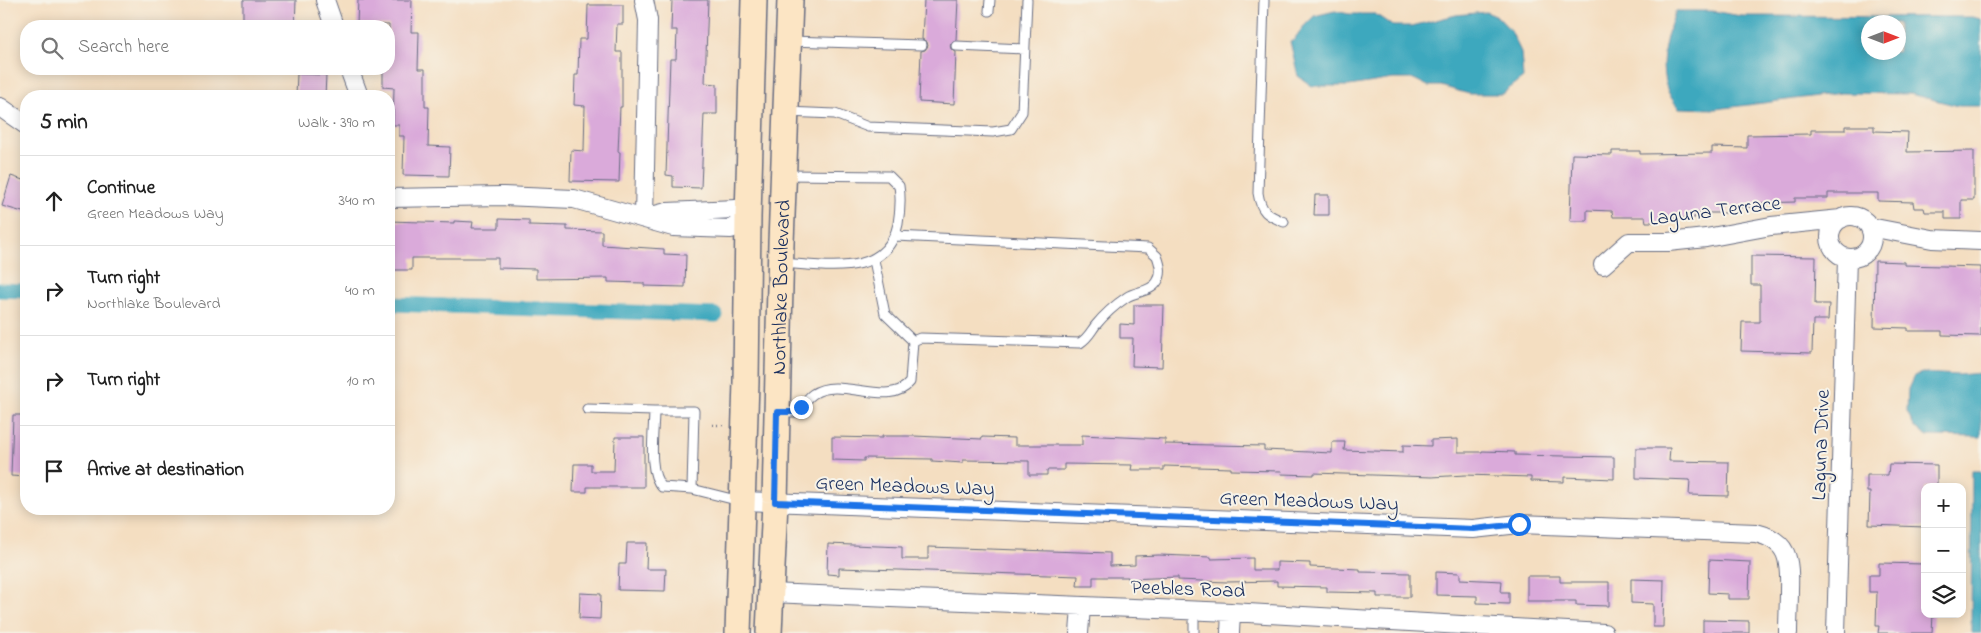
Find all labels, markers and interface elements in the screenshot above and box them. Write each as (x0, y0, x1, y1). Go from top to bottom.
north arrow (1861, 15, 1906, 60)
search box (20, 20, 395, 75)
icon: search (38, 34, 66, 62)
text: Search here (78, 34, 169, 61)
text: 5 min (40, 108, 88, 138)
text: Walk · 390 m (298, 111, 375, 135)
text: Continue (87, 175, 155, 202)
icon: ahead (40, 187, 68, 215)
text: 340 m (338, 189, 375, 213)
street label: Laguna Terrace (1648, 189, 1783, 237)
street label: Northlake Boulevard (765, 199, 800, 375)
text: Green Meadows Way (87, 202, 224, 226)
text: Turn right (87, 265, 160, 292)
icon: right (40, 277, 68, 305)
text: 40 m (345, 279, 375, 303)
text: Northlake Boulevard (87, 292, 220, 316)
icon: right (40, 367, 68, 395)
text: Turn right (87, 367, 160, 394)
text: 10 m (347, 369, 375, 393)
street label: Laguna Drive (1805, 388, 1841, 501)
route end (790, 396, 813, 419)
icon: arrive (40, 457, 68, 485)
text: Arrive at destination (87, 457, 244, 484)
street label: Green Meadows Way (815, 469, 995, 507)
map controls (1921, 483, 1966, 618)
button: + (1921, 483, 1966, 528)
street label: Green Meadows Way (1219, 484, 1399, 522)
route start (1508, 513, 1531, 536)
button: − (1921, 528, 1966, 573)
street label: Peebles Road (1130, 573, 1246, 607)
button: layers (1921, 573, 1966, 618)

